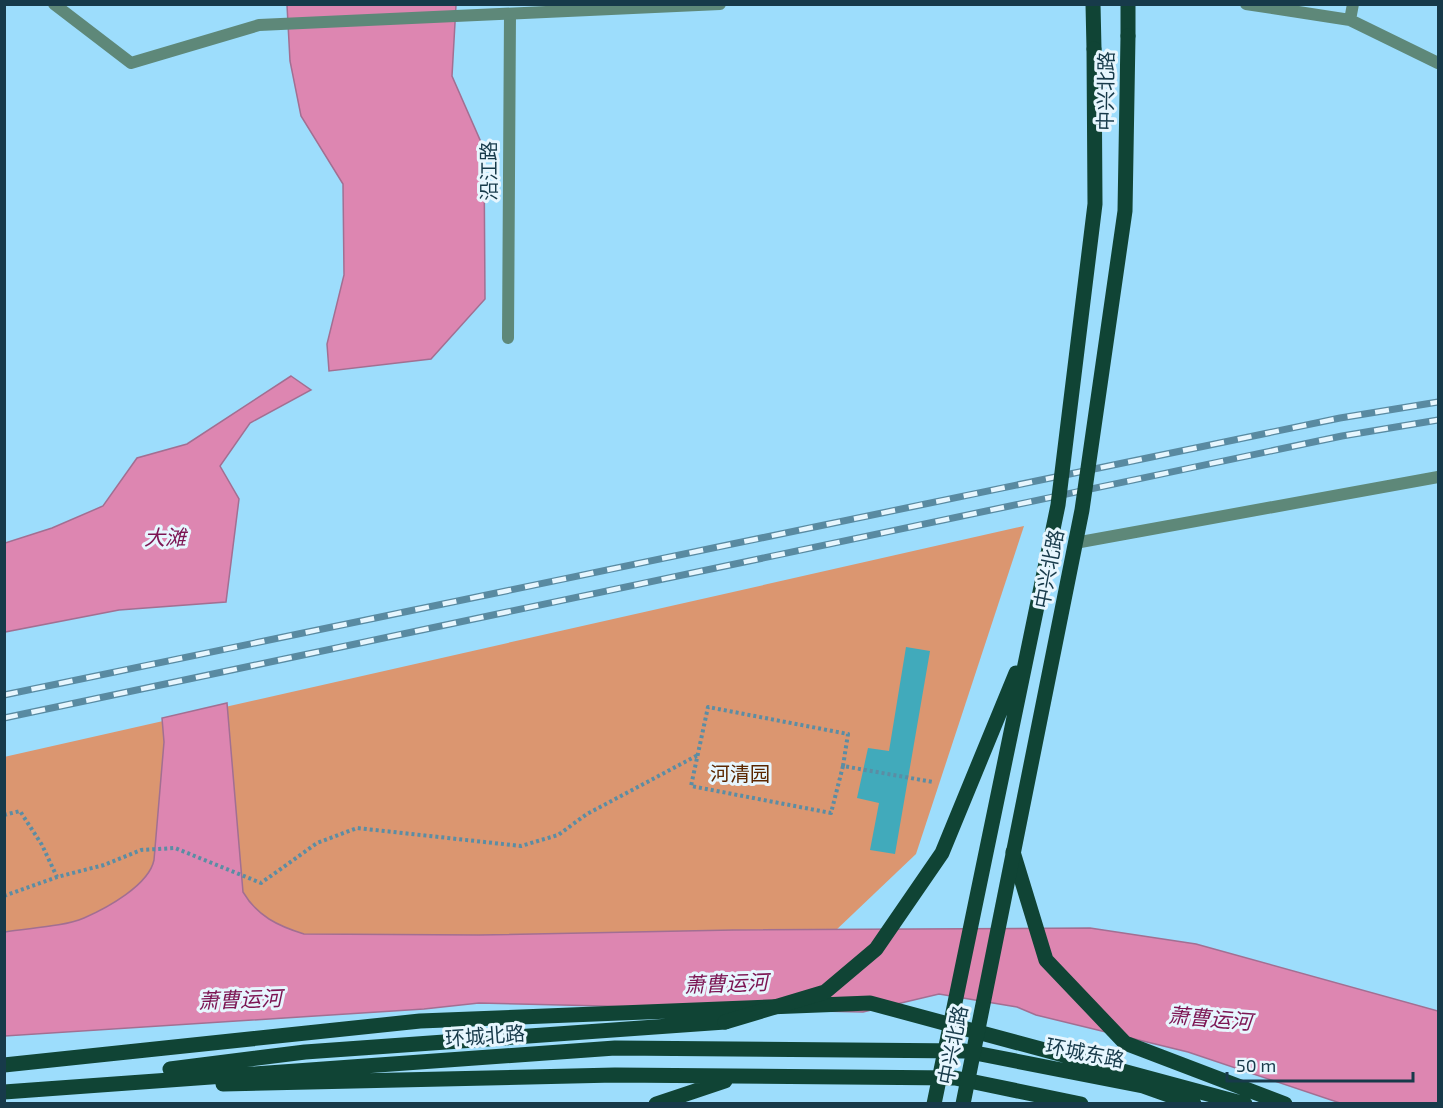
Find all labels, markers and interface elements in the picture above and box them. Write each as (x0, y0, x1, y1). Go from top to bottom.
street label: 中兴北路 (1092, 51, 1118, 131)
street label: 沿江路 (476, 141, 500, 201)
water label: 大滩 (144, 524, 189, 549)
street label: 中兴北路 (1029, 527, 1067, 610)
park label: 河清园 (710, 761, 770, 785)
water label: 萧曹运河 (684, 968, 772, 996)
water label: 萧曹运河 (198, 984, 286, 1012)
water label: 萧曹运河 (1167, 1001, 1257, 1034)
street label: 中兴北路 (933, 1003, 971, 1086)
street label: 环城北路 (444, 1020, 526, 1050)
street label: 环城东路 (1044, 1033, 1127, 1071)
scale bar (1227, 1045, 1413, 1083)
text: 50 m (1236, 1054, 1276, 1076)

